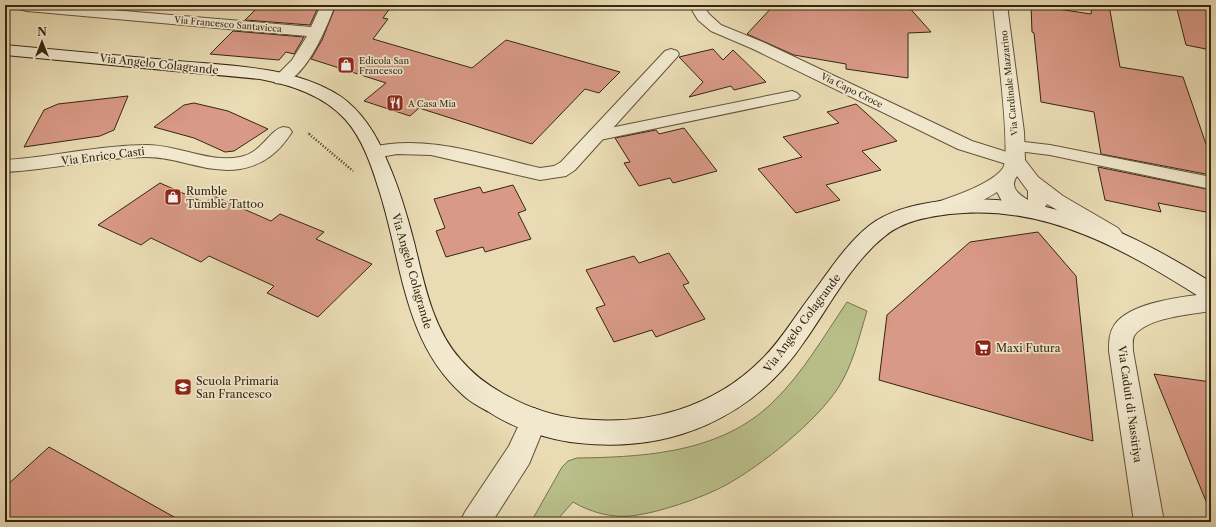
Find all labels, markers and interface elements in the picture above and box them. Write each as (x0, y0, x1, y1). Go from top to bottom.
street label: Via Francesco Santavicca (173, 14, 282, 34)
north arrow (22, 22, 62, 62)
text: N (37, 25, 47, 39)
street label: Via Cardinale Mazzarino (998, 29, 1020, 137)
street label: Via Angelo Colagrande (98, 51, 219, 77)
shop icon: Edicola San Francesco (336, 55, 356, 75)
place label: Edicola San Francesco (359, 55, 409, 76)
street label: Via Capo Croce (818, 70, 885, 110)
restaurant icon: A Casa Mia (385, 93, 405, 113)
place label: A Casa Mia (407, 98, 456, 109)
street label: Via Enrico Casti (59, 144, 146, 168)
place label: Rumble Tumble Tattoo (186, 184, 264, 211)
shop icon: Rumble Tumble Tattoo (163, 187, 183, 207)
street label: Via Angelo Colagrande (389, 211, 435, 330)
street label: Via Angelo Colagrande (760, 271, 844, 376)
supermarket icon: Maxi Futura (973, 338, 993, 358)
place label: Maxi Futura (996, 341, 1061, 355)
street label: Via Caduti di Nassiriya (1115, 344, 1145, 464)
place label: Scuola Primaria San Francesco (196, 374, 279, 401)
school or university icon: Scuola Primaria San Francesco (173, 377, 193, 397)

